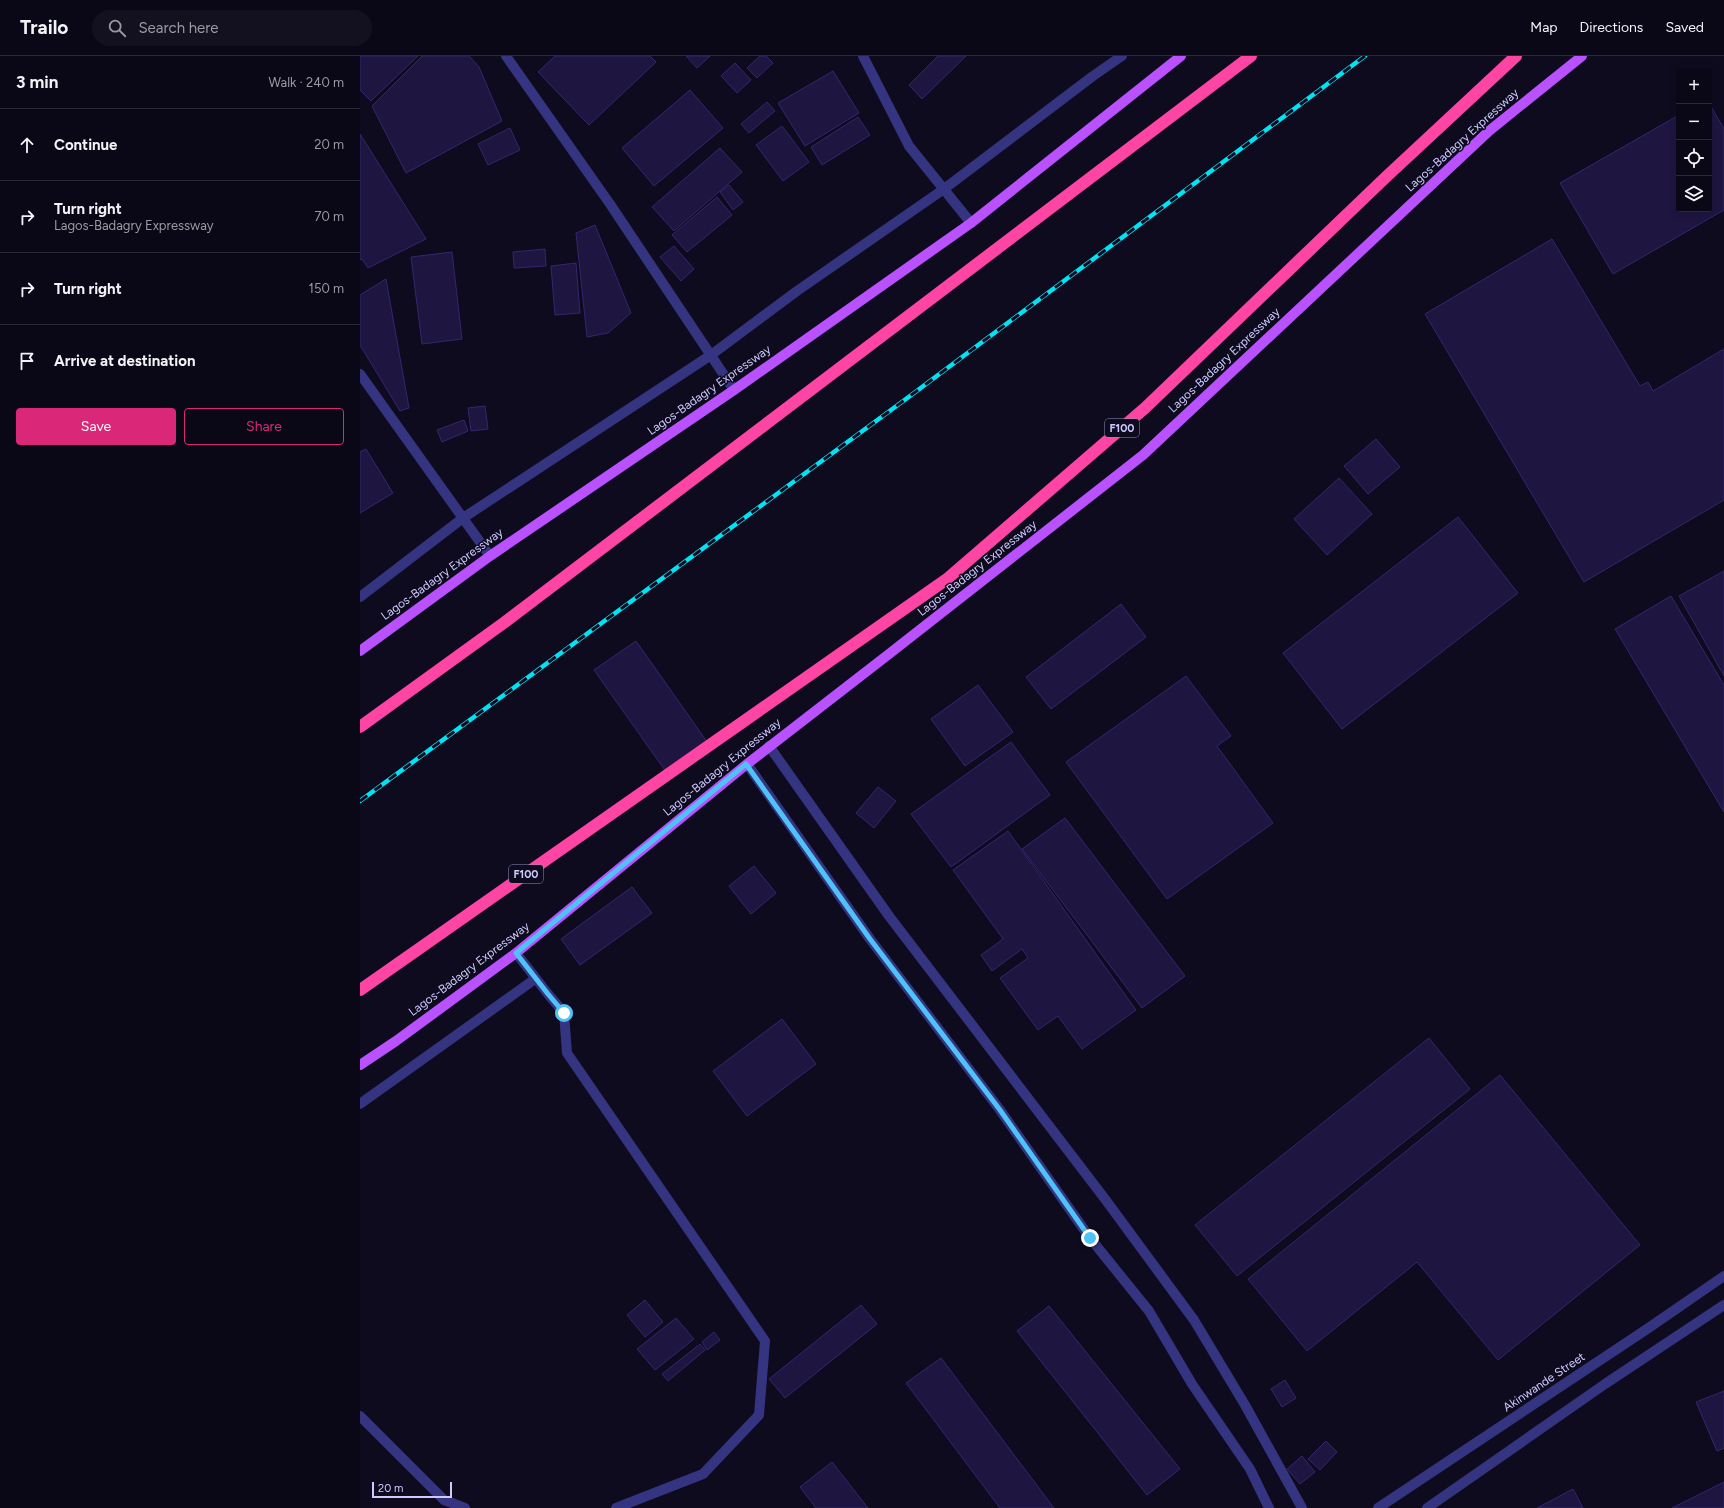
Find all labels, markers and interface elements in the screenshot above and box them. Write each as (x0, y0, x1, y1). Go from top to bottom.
search box (92, 10, 372, 46)
text: Trailo (20, 16, 68, 39)
icon: search (106, 17, 128, 39)
text: Search here (138, 19, 219, 37)
text: Map (1530, 19, 1558, 36)
text: Directions (1580, 19, 1643, 36)
text: Saved (1665, 19, 1704, 36)
map controls (1676, 68, 1712, 212)
button: + (1676, 68, 1712, 104)
text: 3 min (16, 72, 58, 92)
text: Walk · 240 m (269, 75, 344, 90)
street label: Lagos-Badagry Expressway (1403, 85, 1522, 194)
button: − (1676, 104, 1712, 140)
icon: ahead (16, 134, 38, 156)
text: Continue (54, 136, 117, 154)
text: 20 m (314, 137, 344, 152)
button: locate (1676, 140, 1712, 176)
button: layers (1676, 176, 1712, 212)
text: Turn right (54, 200, 122, 218)
icon: right (16, 206, 38, 228)
text: 70 m (314, 209, 344, 224)
text: Lagos-Badagry Expressway (54, 218, 214, 233)
icon: right (16, 278, 38, 300)
text: Turn right (54, 280, 122, 298)
text: 150 m (309, 281, 344, 296)
street label: Lagos-Badagry Expressway (1165, 304, 1283, 415)
street label: Lagos-Badagry Expressway (645, 342, 774, 438)
icon: arrive (16, 350, 38, 372)
text: Arrive at destination (54, 352, 195, 370)
button: Save (16, 408, 176, 445)
button: Share (184, 408, 344, 445)
road number: F100 (1105, 419, 1139, 437)
street label: Lagos-Badagry Expressway (915, 517, 1040, 619)
street label: Lagos-Badagry Expressway (378, 525, 506, 623)
street label: Lagos-Badagry Expressway (660, 715, 784, 819)
road number: F100 (509, 865, 543, 883)
street label: Lagos-Badagry Expressway (406, 919, 533, 1019)
route start (555, 1004, 573, 1022)
route end (1081, 1229, 1099, 1247)
street label: Akinwande Street (1500, 1349, 1588, 1415)
scale bar (372, 1480, 452, 1499)
text: 20 m (378, 1482, 403, 1495)

